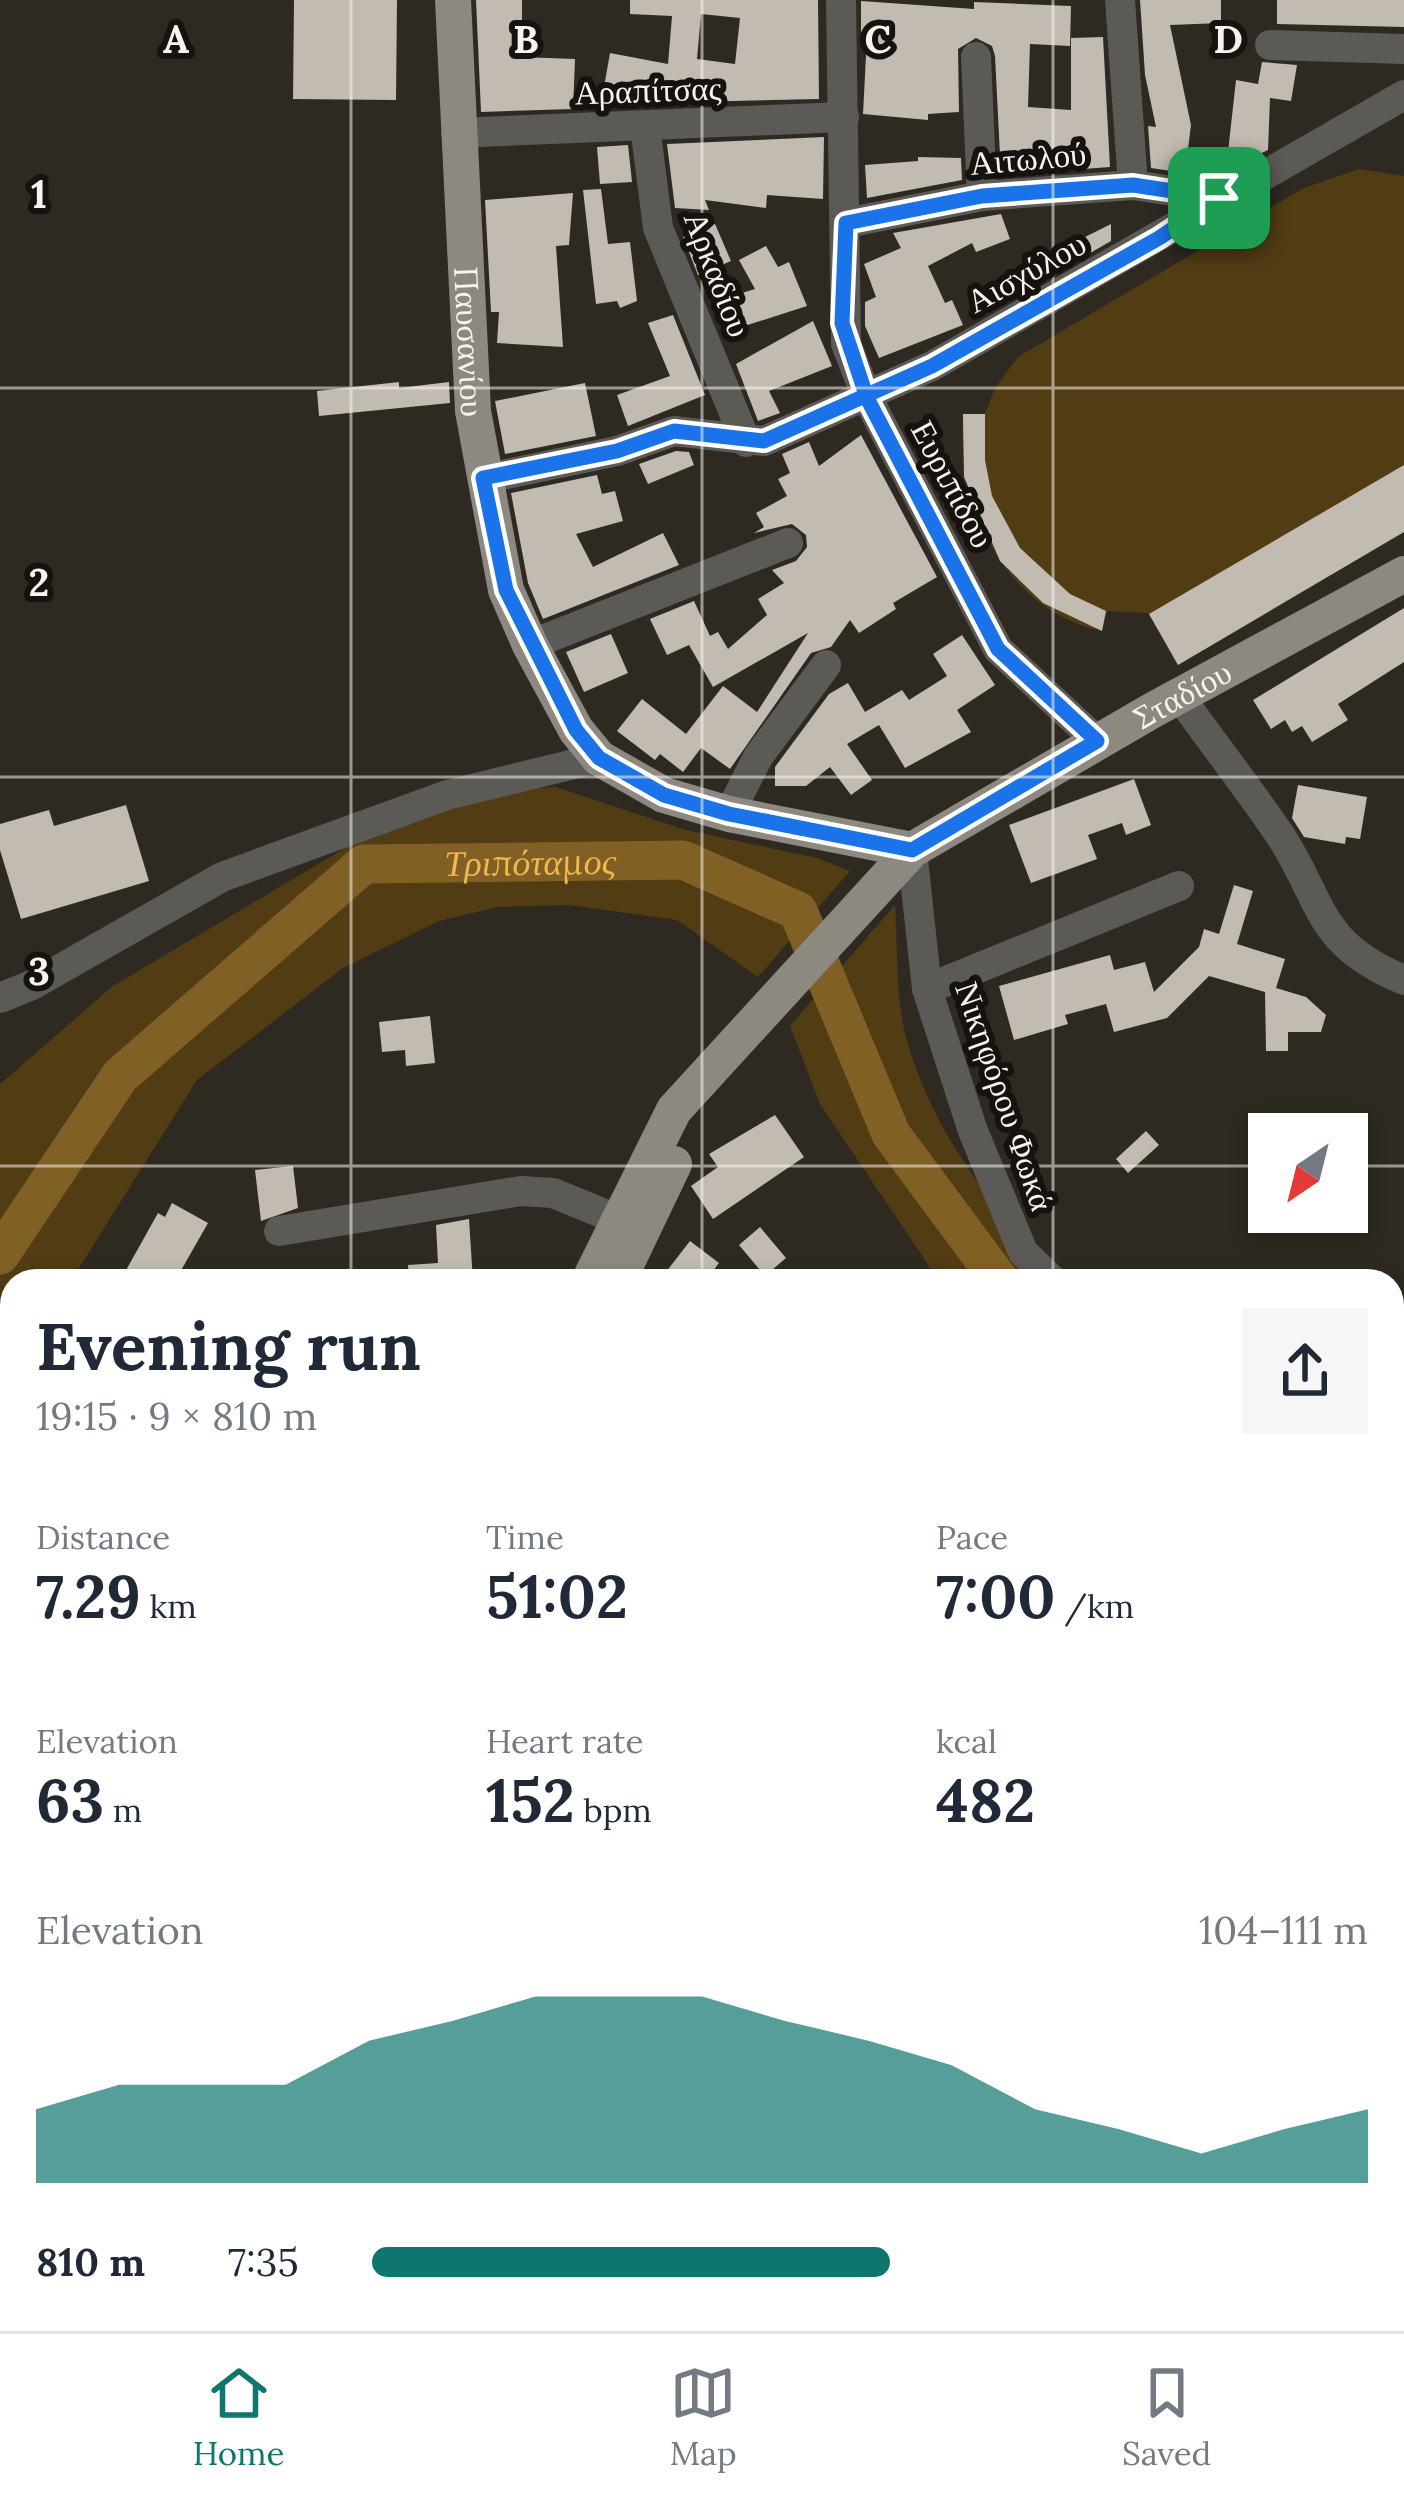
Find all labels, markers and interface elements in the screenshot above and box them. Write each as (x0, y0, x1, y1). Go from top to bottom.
text: A (163, 14, 189, 64)
text: B (513, 14, 539, 64)
text: C (865, 14, 892, 64)
text: D (1213, 14, 1243, 64)
street label: Αραπίτσας (574, 66, 722, 114)
street label: Αιτωλού (968, 132, 1088, 184)
pin (1168, 147, 1270, 249)
icon: arrive (1186, 165, 1252, 231)
text: 1 (31, 169, 47, 219)
street label: Αρκαδίου (675, 205, 761, 343)
street label: Αισχύλου (959, 222, 1093, 322)
street label: Παυσανίου (445, 265, 494, 418)
street label: Ευριπίδου (902, 413, 1004, 555)
text: 2 (29, 557, 49, 607)
street label: Σταδίου (1125, 651, 1239, 738)
water label: Τριπόταμος (444, 838, 617, 886)
text: 3 (28, 946, 50, 996)
street label: Νικηφόρου Φωκά (946, 976, 1064, 1216)
north arrow (1248, 1113, 1368, 1233)
map controls (1248, 1113, 1368, 1233)
text: Evening run (36, 1304, 421, 1388)
button: share (1242, 1308, 1368, 1434)
text: 19:15 · 9 × 810 m (36, 1391, 317, 1441)
text: Distance (36, 1516, 170, 1558)
text: Time (486, 1516, 564, 1558)
text: Pace (936, 1516, 1008, 1558)
text: 7.29 (36, 1558, 141, 1634)
text: 51:02 (486, 1558, 628, 1634)
text: 7:00 (936, 1558, 1055, 1634)
text: km (141, 1585, 197, 1627)
text: /km (1055, 1585, 1134, 1627)
text: Elevation (36, 1720, 178, 1762)
text: Heart rate (486, 1720, 643, 1762)
text: kcal (936, 1720, 997, 1762)
text: 63 (36, 1762, 104, 1838)
text: 152 (486, 1762, 575, 1838)
text: 482 (936, 1762, 1035, 1838)
text: m (104, 1789, 142, 1831)
text: bpm (575, 1789, 652, 1831)
text: Elevation (36, 1905, 204, 1955)
text: 104–111 m (1199, 1905, 1368, 1955)
text: 810 m (36, 2237, 145, 2287)
text: 7:35 (228, 2237, 299, 2287)
tab: Home (193, 2360, 284, 2474)
tab: Map (670, 2360, 737, 2474)
tab: Saved (1122, 2360, 1211, 2474)

